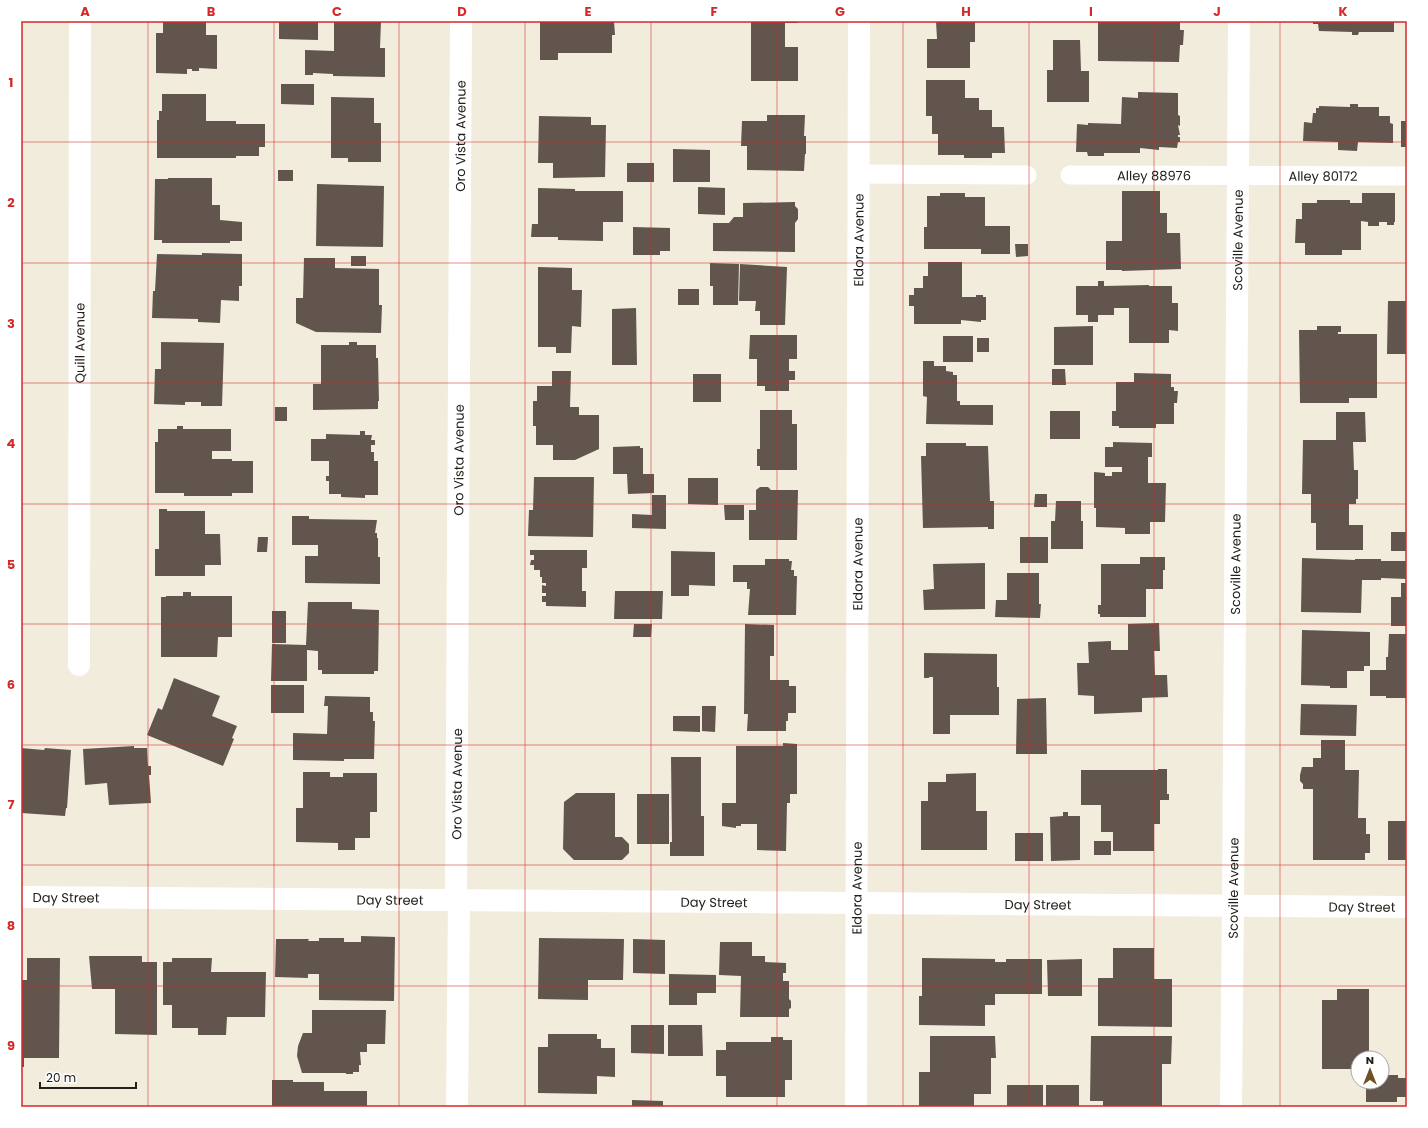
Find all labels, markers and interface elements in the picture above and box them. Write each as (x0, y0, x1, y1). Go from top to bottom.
text: A (80, 2, 90, 21)
text: B (207, 2, 216, 21)
text: C (332, 2, 342, 21)
text: D (457, 2, 467, 21)
text: E (584, 2, 592, 21)
text: F (710, 2, 718, 21)
text: G (835, 2, 845, 21)
text: H (961, 2, 971, 21)
text: I (1089, 2, 1093, 21)
text: J (1213, 2, 1221, 21)
text: K (1338, 2, 1348, 21)
text: 1 (9, 73, 13, 92)
street label: Oro Vista Avenue (451, 80, 471, 192)
street label: Alley 88976 (1117, 166, 1191, 185)
street label: Alley 80172 (1288, 167, 1358, 186)
street label: Scoville Avenue (1228, 189, 1248, 291)
text: 2 (7, 193, 15, 212)
street label: Eldora Avenue (849, 193, 869, 287)
street label: Quill Avenue (70, 303, 90, 383)
text: 3 (7, 314, 15, 333)
street label: Oro Vista Avenue (449, 404, 469, 516)
text: 4 (7, 434, 16, 453)
street label: Scoville Avenue (1226, 513, 1246, 615)
street label: Eldora Avenue (848, 517, 868, 611)
text: 5 (7, 555, 15, 574)
text: 6 (7, 675, 15, 694)
street label: Oro Vista Avenue (447, 728, 467, 840)
text: 7 (8, 795, 15, 814)
street label: Scoville Avenue (1224, 837, 1243, 939)
street label: Eldora Avenue (847, 841, 867, 935)
street label: Day Street (32, 888, 100, 908)
street label: Day Street (356, 890, 424, 910)
street label: Day Street (680, 893, 748, 912)
street label: Day Street (1004, 895, 1072, 915)
street label: Day Street (1328, 897, 1396, 917)
text: 8 (7, 916, 15, 935)
text: 9 (7, 1036, 15, 1055)
north arrow (1350, 1050, 1390, 1090)
text: N (1366, 1052, 1374, 1068)
scale bar (40, 1064, 136, 1090)
text: 20 m (46, 1069, 76, 1086)

